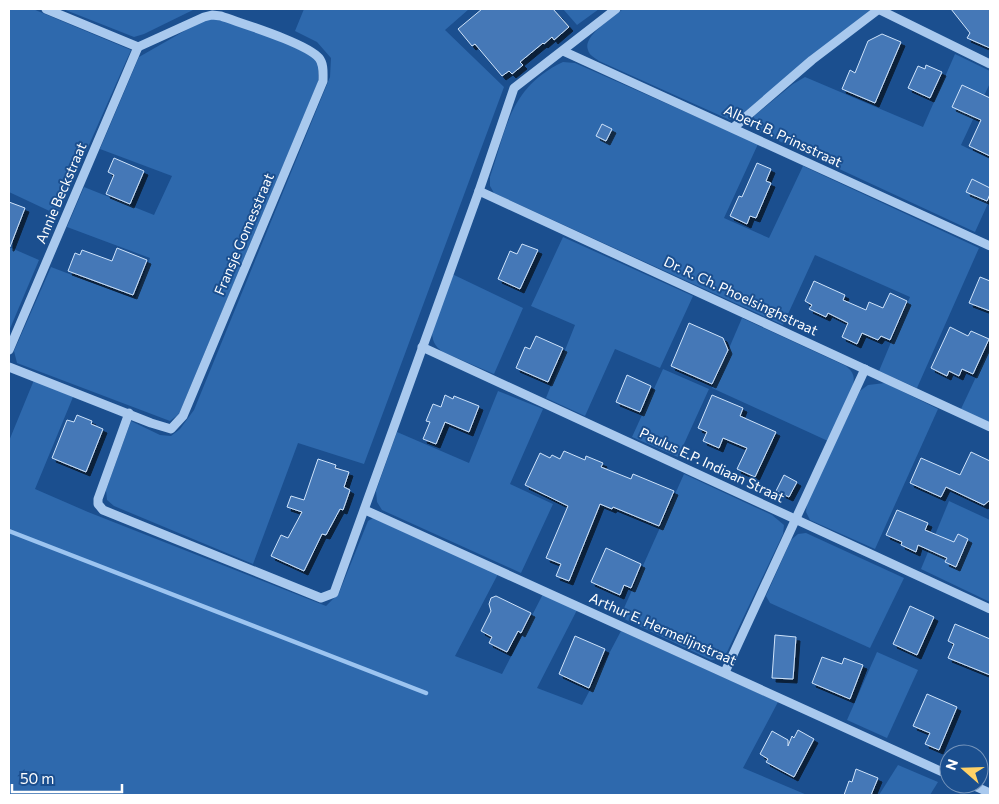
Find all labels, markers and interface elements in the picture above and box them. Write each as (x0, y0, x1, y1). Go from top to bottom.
street label: Albert B. Prinsstraat (722, 101, 845, 170)
street label: Annie Beckstraat (32, 139, 90, 246)
street label: Fransje Gomesstraat (210, 170, 277, 297)
street label: Dr. R. Ch. Phoelsinghstraat (662, 252, 821, 339)
street label: Paulus E.P. Indiaan Straat (637, 423, 788, 506)
street label: Arthur E. Hermelijnstraat (587, 588, 740, 669)
north arrow (939, 744, 989, 794)
text: N (942, 757, 961, 772)
scale bar (12, 762, 122, 794)
text: 50 m (20, 769, 54, 787)

